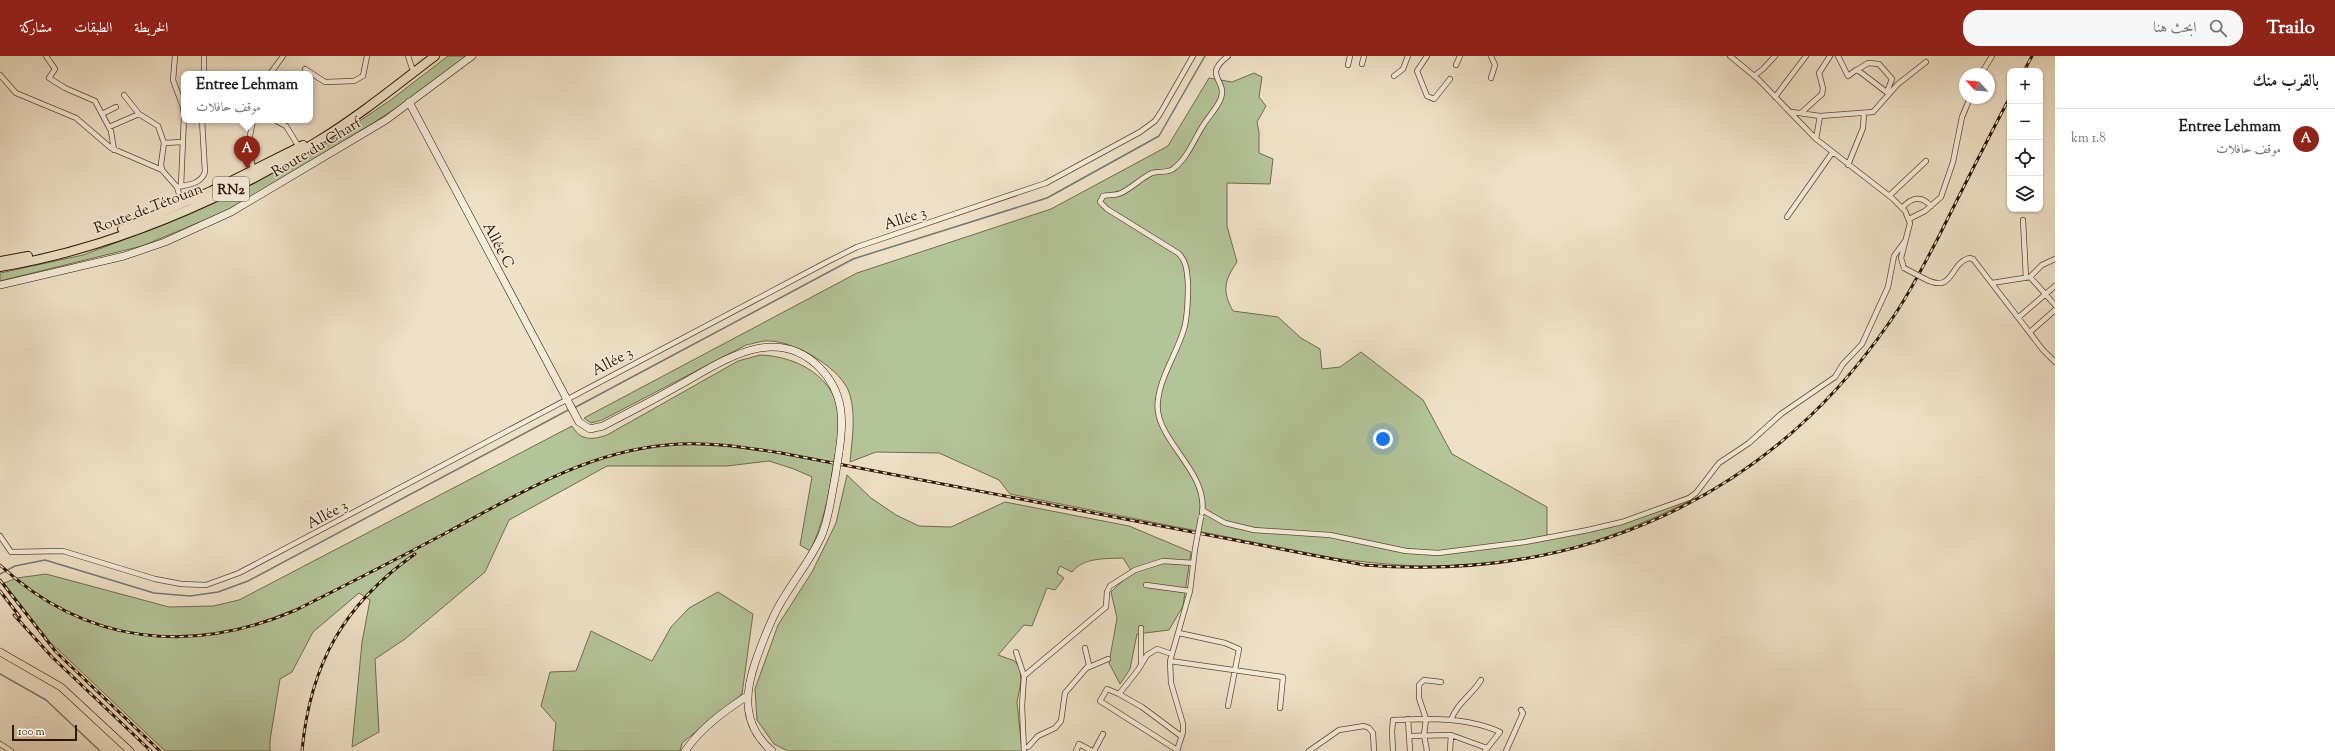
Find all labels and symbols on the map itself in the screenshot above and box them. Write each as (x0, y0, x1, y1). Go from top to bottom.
north arrow (1959, 68, 1995, 104)
street label: Route du Charf (268, 113, 366, 183)
pin: A (234, 136, 260, 169)
road number: RN2 (213, 177, 249, 201)
street label: Route de Tétouan (91, 179, 206, 240)
street label: Allée 3 (881, 203, 929, 236)
street label: Allée C (477, 219, 519, 273)
street label: Allée 3 (589, 343, 637, 382)
your location (1373, 429, 1393, 449)
street label: Allée 3 (304, 496, 352, 535)
scale bar (12, 723, 77, 742)

